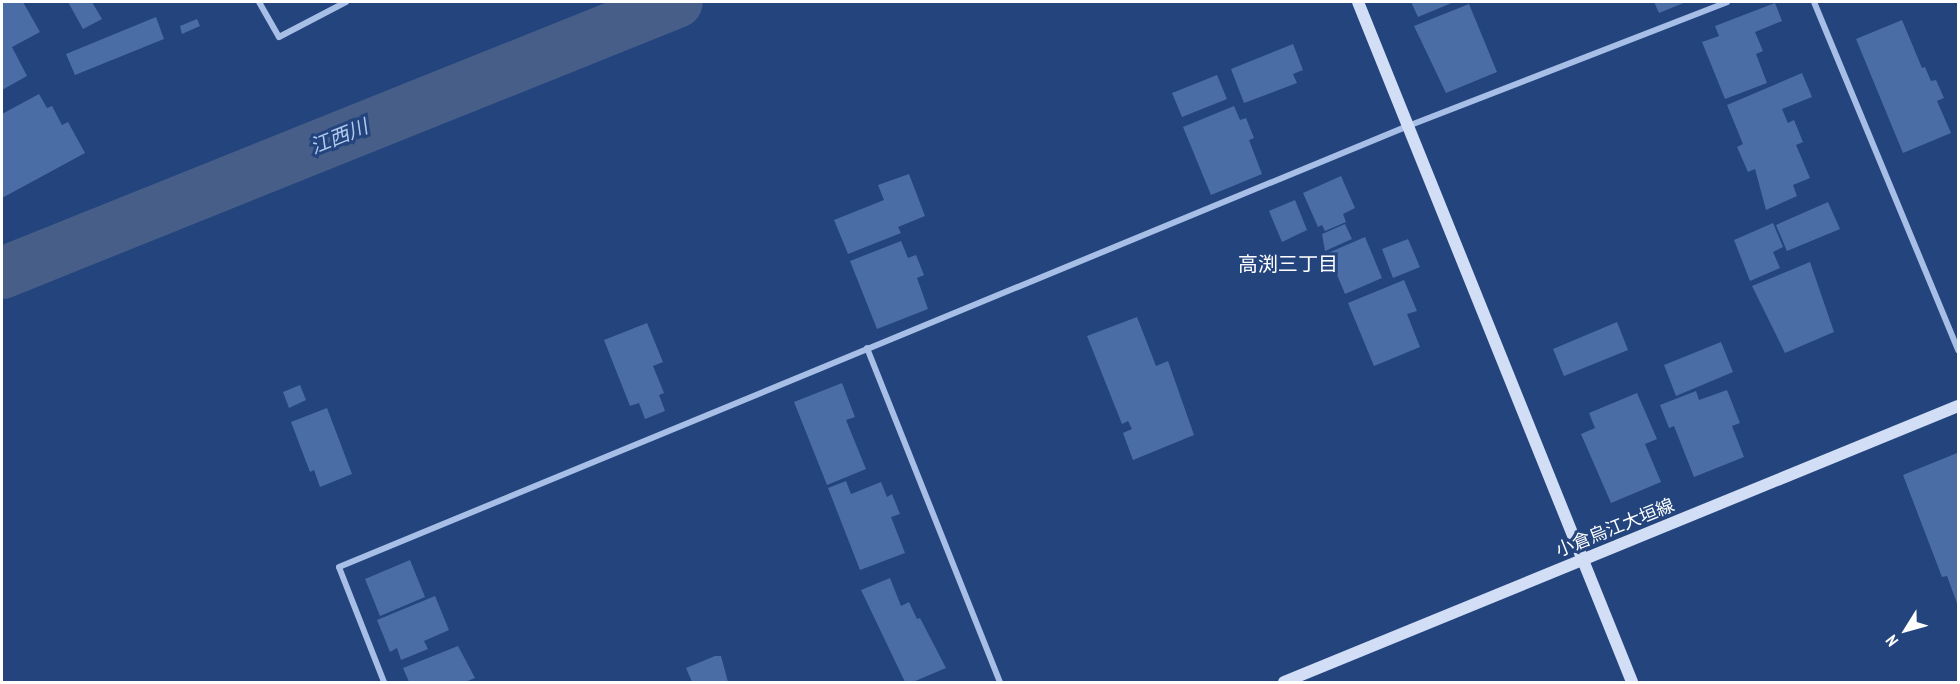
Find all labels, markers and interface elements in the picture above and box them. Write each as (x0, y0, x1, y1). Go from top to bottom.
water label: 江西川 (307, 115, 371, 159)
district label: 高渕三丁目 (1238, 252, 1338, 276)
street label: 小倉烏江大垣線 (1553, 494, 1677, 562)
north arrow (1876, 600, 1936, 660)
text: N (1881, 631, 1902, 650)

